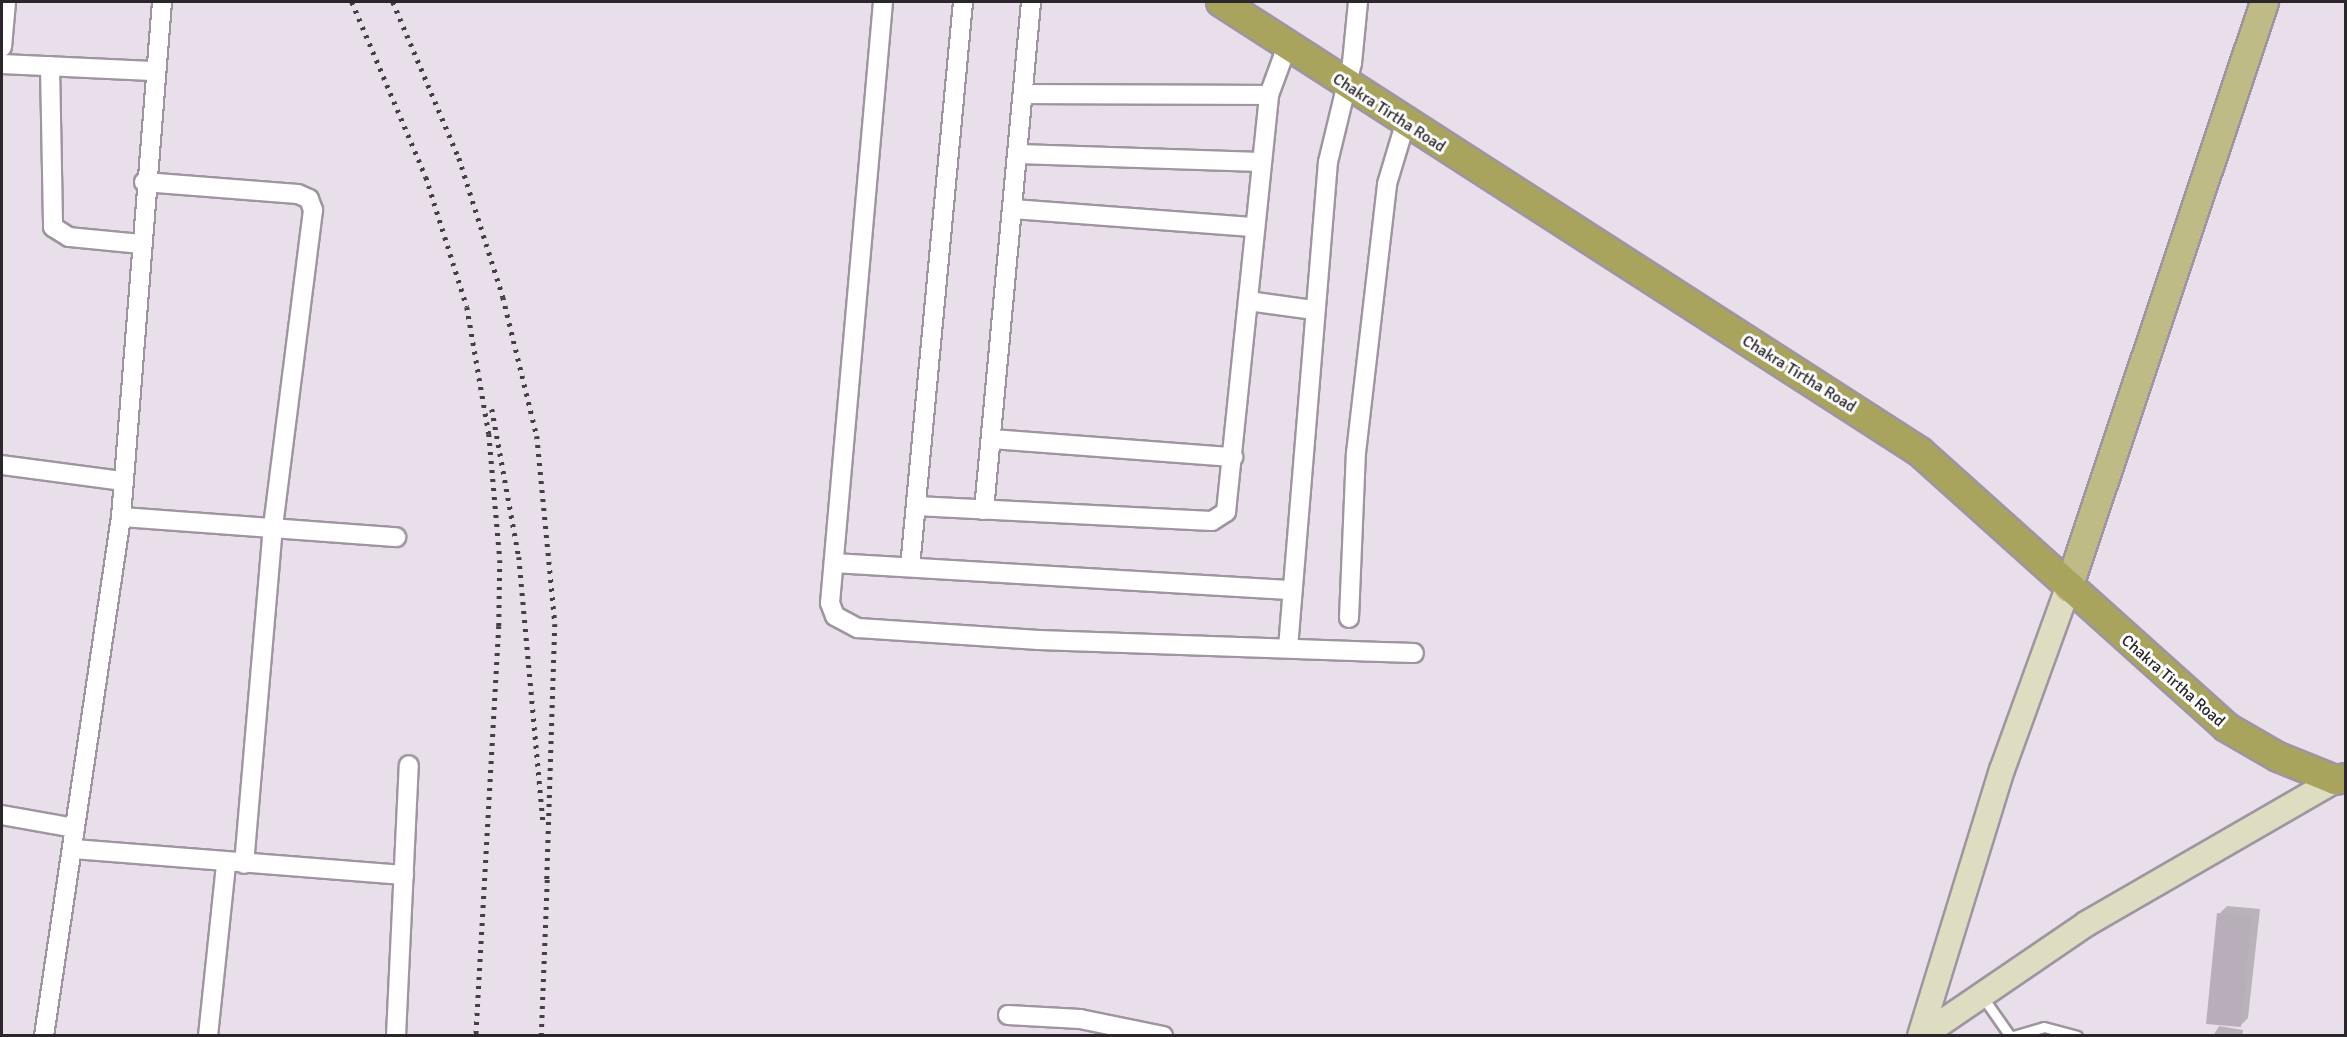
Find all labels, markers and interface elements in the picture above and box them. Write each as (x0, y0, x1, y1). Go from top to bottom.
street label: Chakra Tirtha Road (1329, 69, 1449, 157)
street label: Chakra Tirtha Road (1739, 331, 1859, 417)
street label: Chakra Tirtha Road (2117, 631, 2229, 731)

